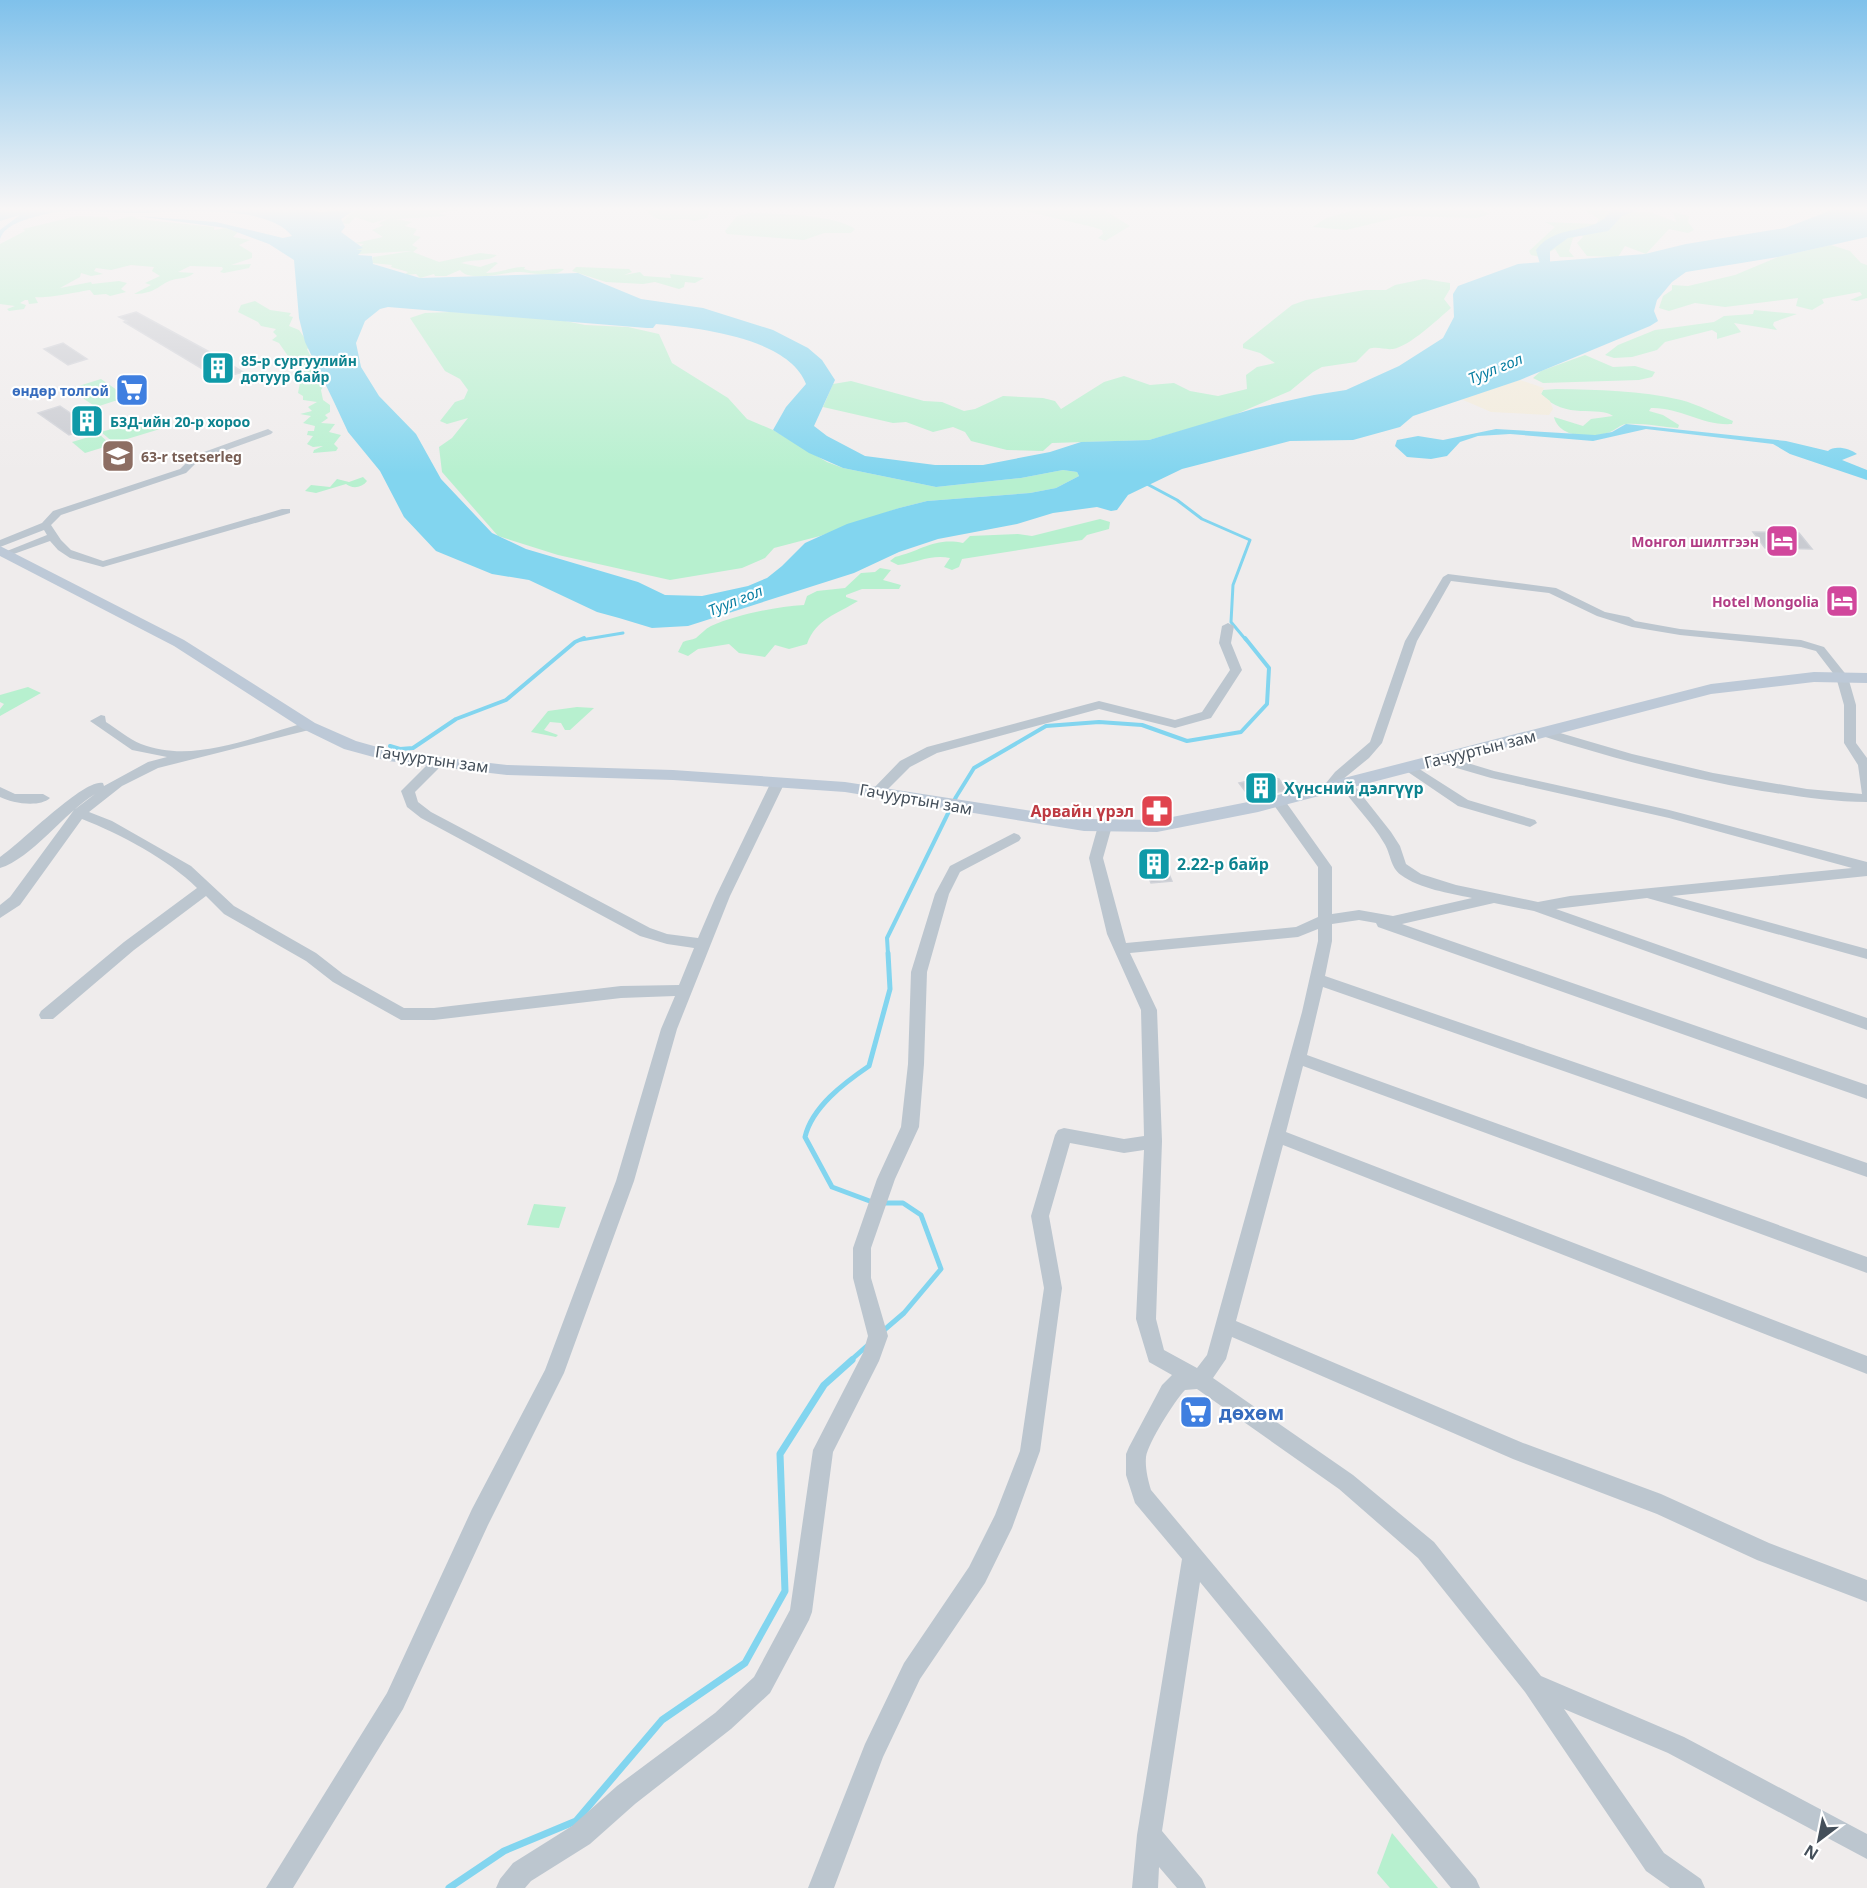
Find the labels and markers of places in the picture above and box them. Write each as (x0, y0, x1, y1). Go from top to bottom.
building icon: 85-р сургуулийн дотуур байр (200, 350, 236, 386)
place label: 85-р сургуулийн дотуур байр (241, 351, 357, 386)
supermarket icon: өндөр толгой (114, 372, 150, 408)
place label: өндөр толгой (12, 381, 109, 400)
building icon: БЗД-ийн 20-р хороо (69, 403, 105, 439)
place label: БЗД-ийн 20-р хороо (110, 412, 251, 431)
school or university icon: 63-r tsetserleg (100, 438, 136, 474)
place label: 63-r tsetserleg (141, 447, 242, 466)
hotel icon: Монгол шилтгээн (1764, 523, 1800, 559)
place label: Монгол шилтгээн (1631, 532, 1759, 551)
hotel icon: Hotel Mongolia (1824, 583, 1860, 619)
place label: Hotel Mongolia (1712, 592, 1819, 611)
building icon: Хүнсний дэлгүүр (1243, 770, 1279, 806)
place label: Хүнсний дэлгүүр (1284, 777, 1424, 799)
pharmacy icon: Арвайн үрэл (1139, 793, 1175, 829)
place label: Арвайн үрэл (1031, 800, 1134, 822)
building icon: 2.22-р байр (1136, 846, 1172, 882)
place label: 2.22-р байр (1177, 853, 1269, 875)
supermarket icon: дөхөм (1178, 1394, 1214, 1430)
place label: дөхөм (1219, 1399, 1284, 1426)

